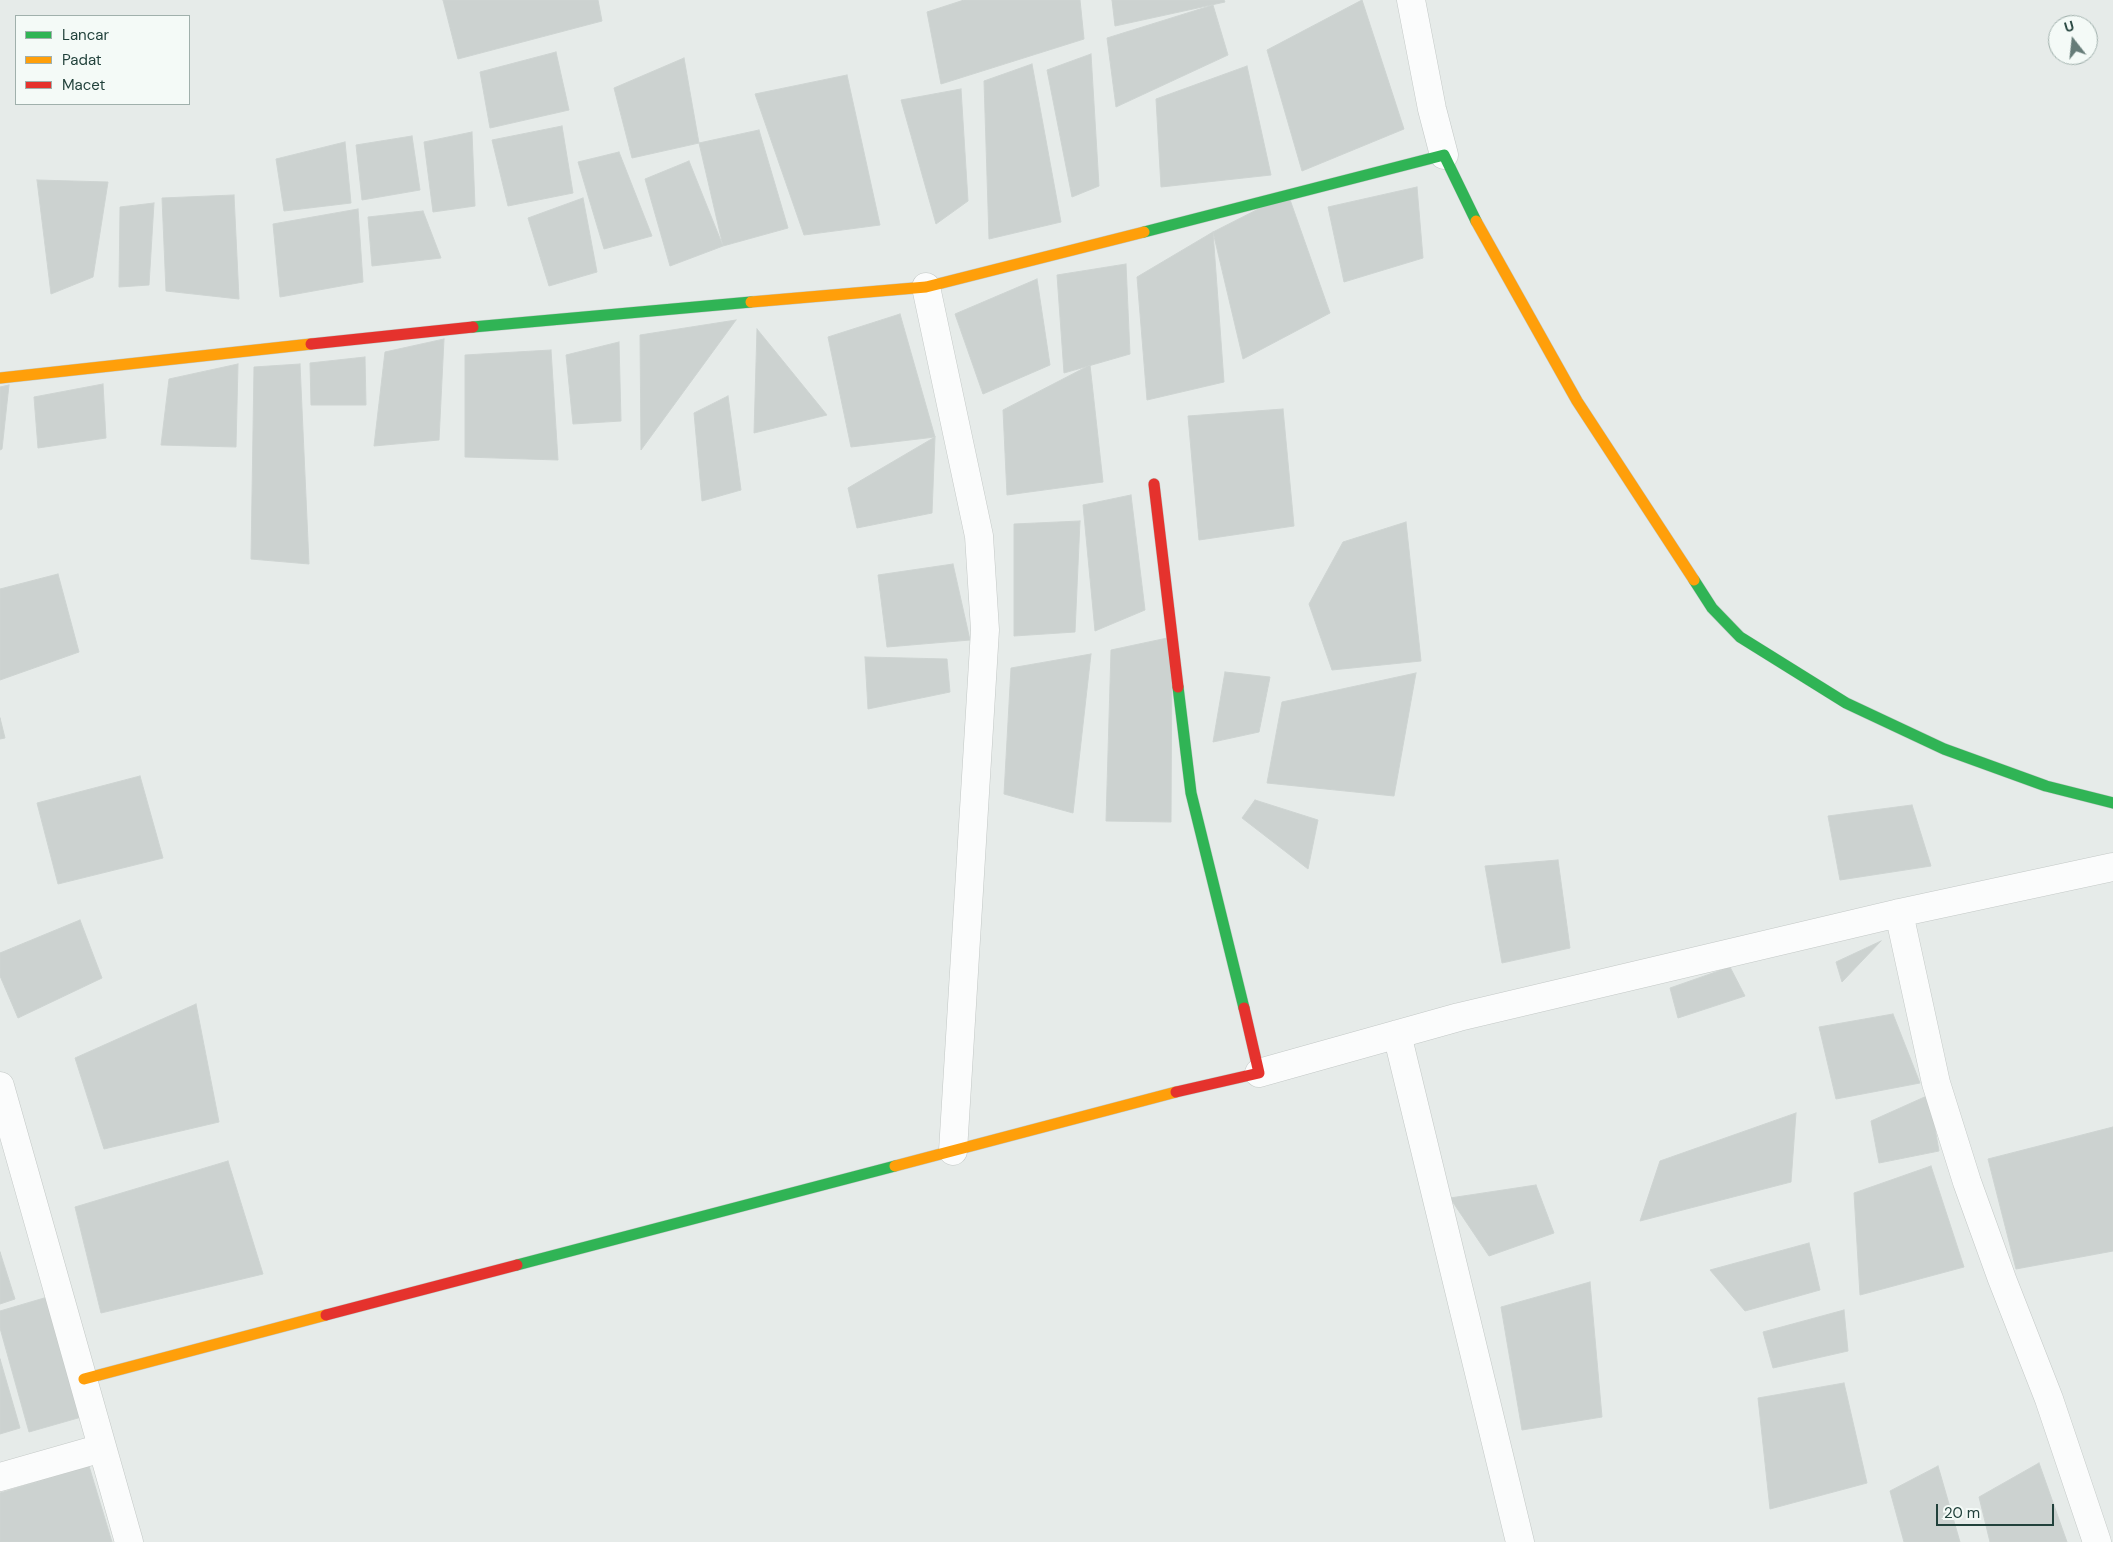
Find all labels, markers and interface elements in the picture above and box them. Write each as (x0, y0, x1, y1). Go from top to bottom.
legend (15, 15, 190, 105)
north arrow (2048, 15, 2098, 65)
text: U (2062, 17, 2076, 37)
text: Lancar (62, 25, 109, 45)
text: Padat (62, 50, 102, 70)
text: Macet (62, 75, 106, 95)
scale bar (1938, 1494, 2056, 1526)
text: 20 m (1944, 1503, 1980, 1523)

